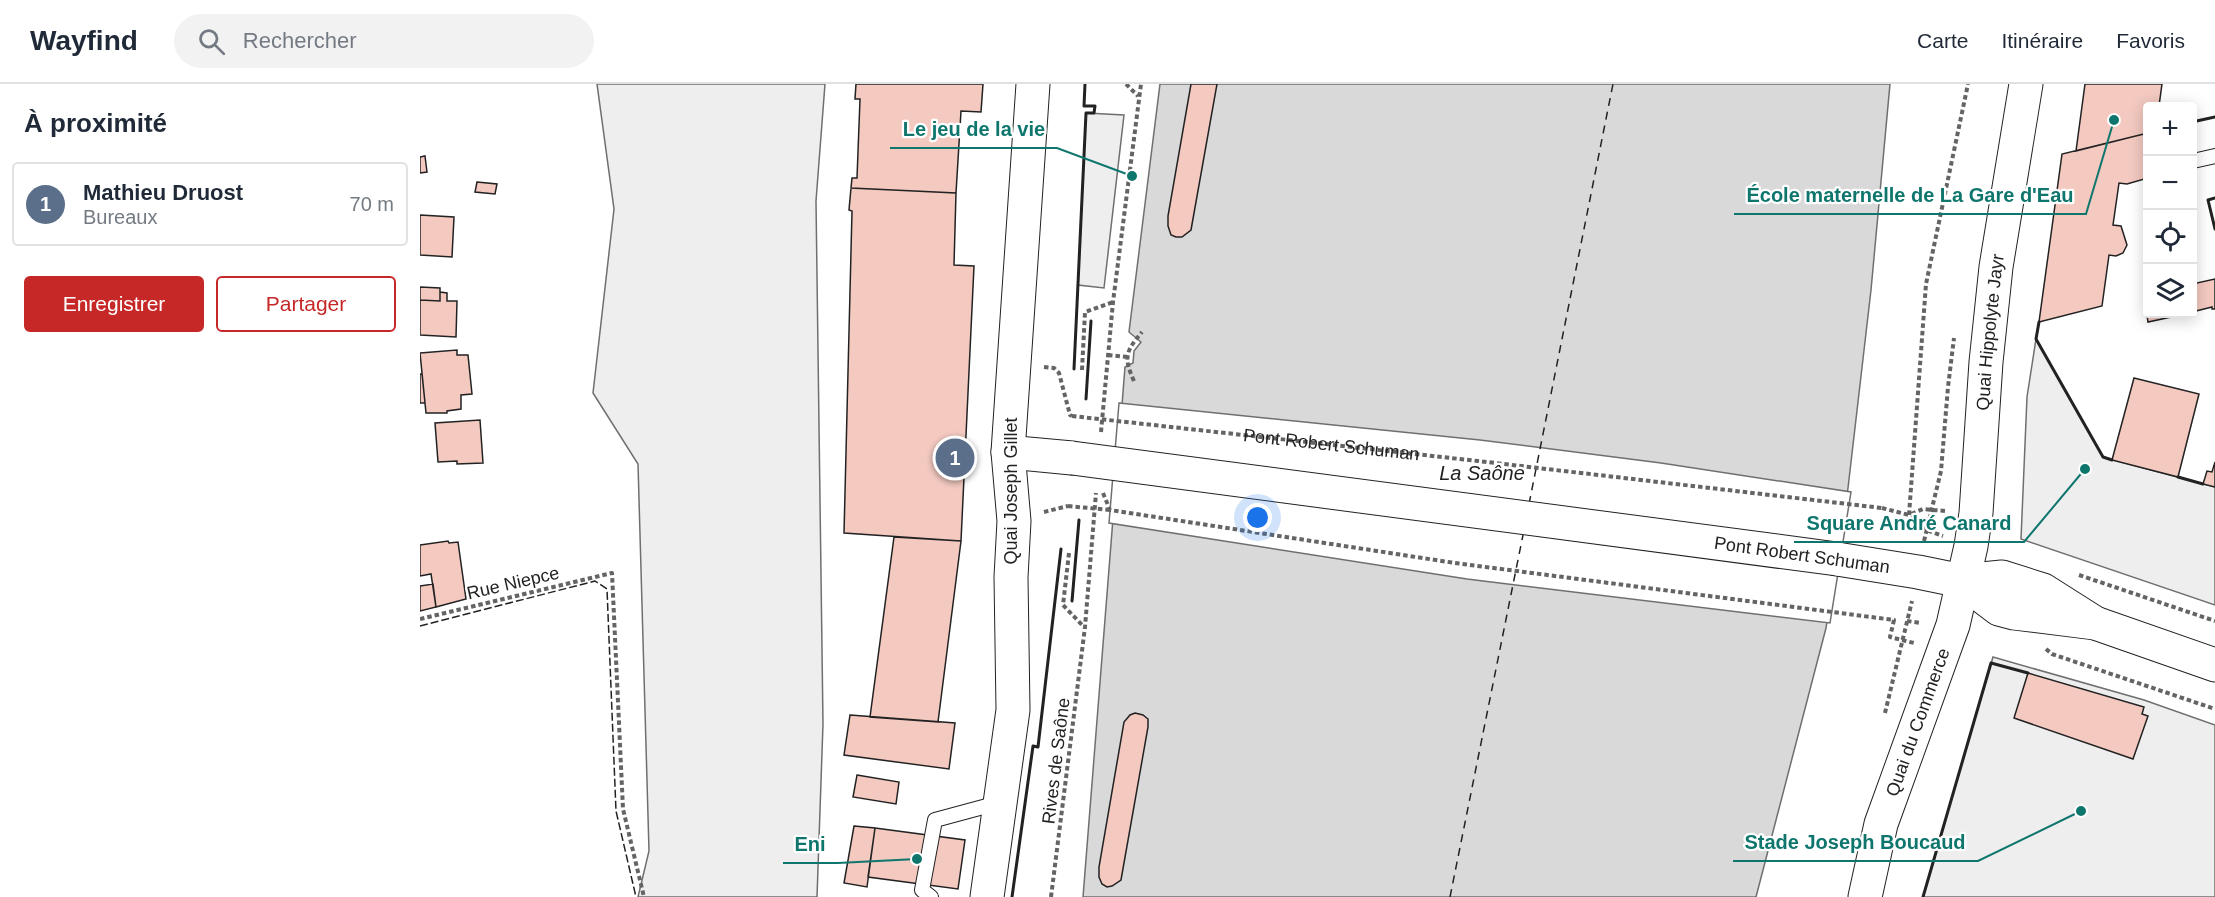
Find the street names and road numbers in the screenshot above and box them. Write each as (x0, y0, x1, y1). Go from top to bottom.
street label: Quai Hippolyte Jayr (1973, 253, 2008, 411)
street label: Quai Joseph Gillet (1001, 417, 1021, 565)
street label: Pont Robert Schuman (1242, 425, 1421, 464)
street label: Pont Robert Schuman (1713, 533, 1891, 577)
street label: Rue Niepce (465, 563, 561, 603)
street label: Quai du Commerce (1882, 645, 1954, 799)
street label: Rives de Saône (1038, 697, 1074, 825)

